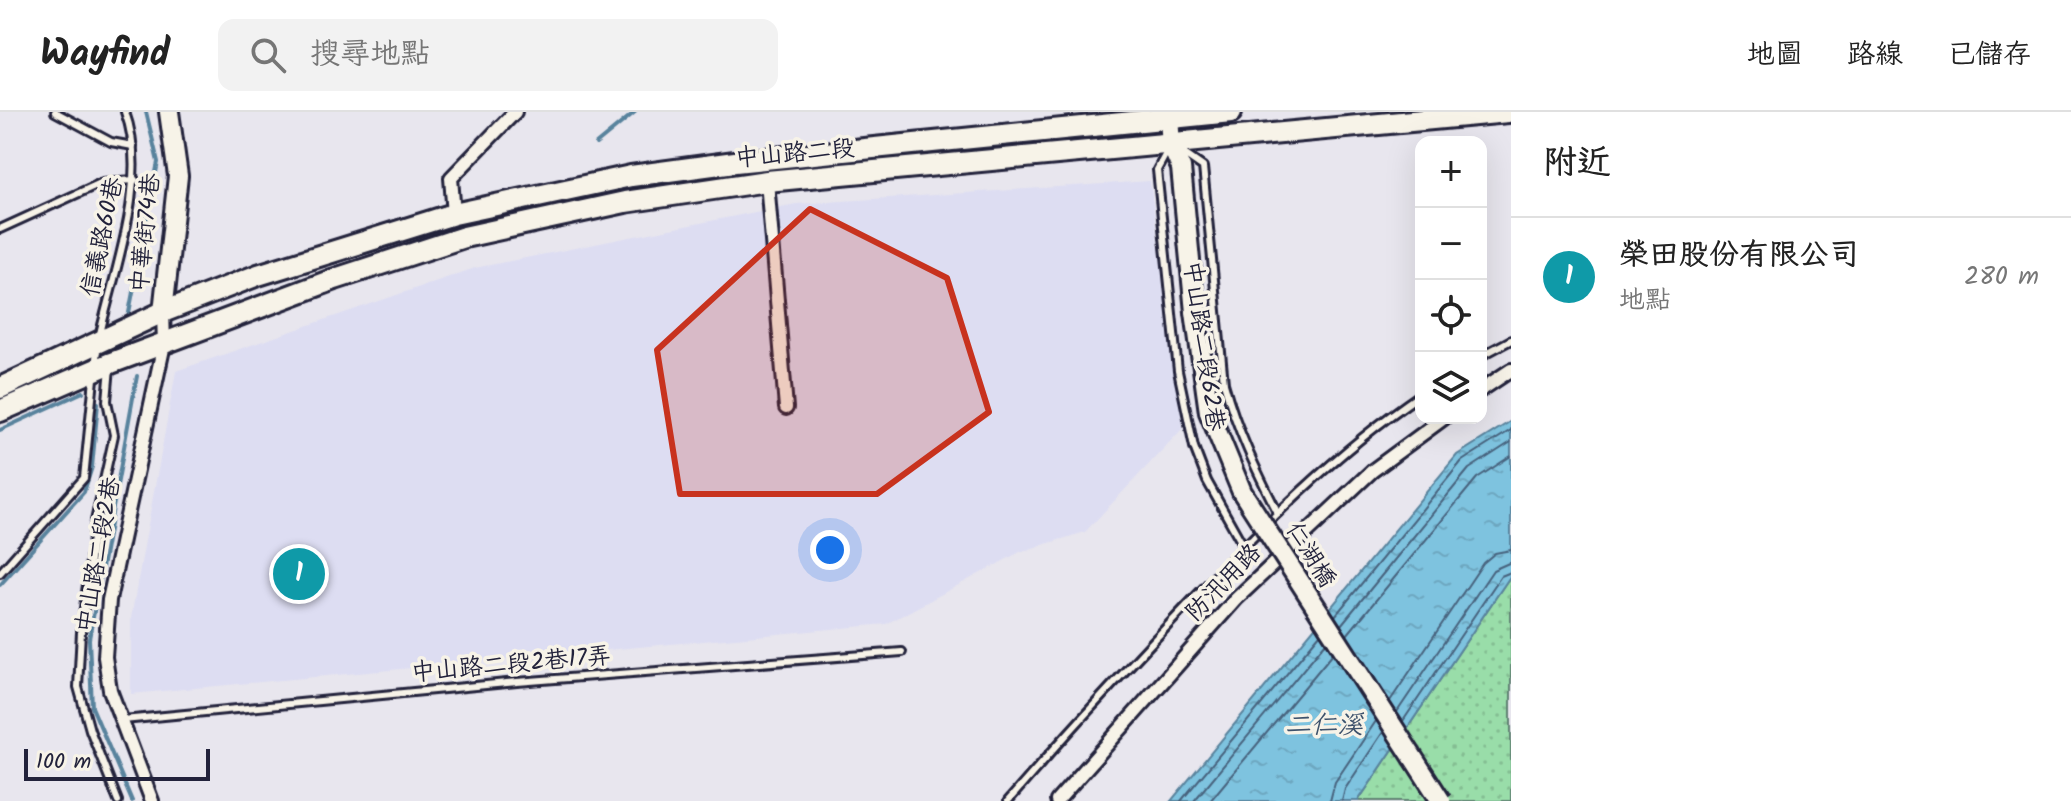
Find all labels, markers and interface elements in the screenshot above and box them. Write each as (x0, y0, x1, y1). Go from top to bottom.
search box (218, 19, 778, 91)
text: Wayfind (40, 25, 170, 85)
text: 搜尋地點 (310, 31, 430, 79)
icon: search (246, 33, 290, 77)
text: 地圖 (1747, 33, 1803, 78)
text: 路線 (1847, 33, 1903, 78)
text: 已儲存 (1947, 33, 2031, 78)
street label: 中山路二段 (734, 129, 856, 179)
map controls (1415, 136, 1487, 424)
button: + (1415, 136, 1487, 208)
text: 附近 (1543, 137, 1611, 191)
street label: 中華街74巷 (120, 171, 172, 295)
street label: 信義路60巷 (71, 174, 135, 300)
button: − (1415, 208, 1487, 280)
text: 榮田股份有限公司 (1619, 232, 1859, 280)
text: 1 (1565, 256, 1573, 298)
text: 280 m (1964, 256, 2039, 298)
street label: 中山路二段62巷 (1172, 258, 1234, 434)
button: locate (1415, 280, 1487, 352)
text: 地點 (1619, 280, 1671, 322)
button: layers (1415, 352, 1487, 424)
street label: 中山路二段2巷 (66, 474, 132, 636)
street label: 仁湖橋 (1274, 514, 1346, 596)
your location (810, 530, 850, 570)
street label: 防汛用路 (1177, 535, 1271, 631)
pin: 1 (273, 544, 325, 604)
street label: 中山路二段2巷17弄 (409, 637, 613, 693)
water label: 二仁溪 (1285, 705, 1365, 747)
scale bar (24, 745, 210, 781)
text: 100 m (36, 745, 91, 780)

